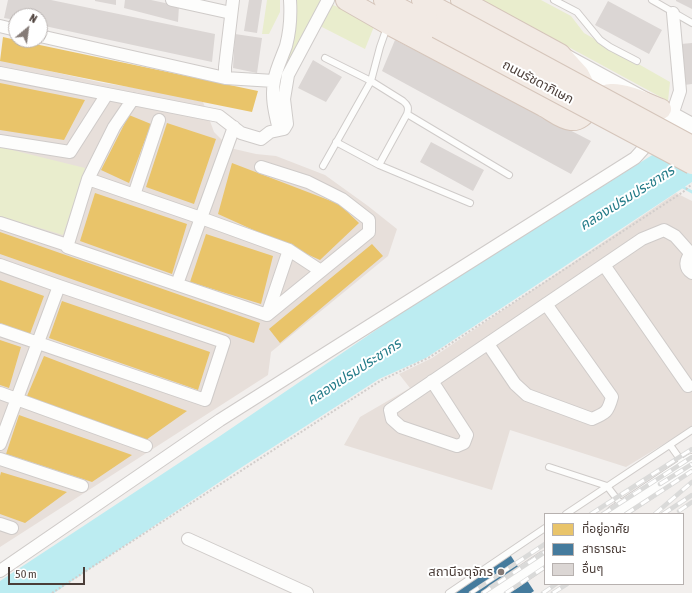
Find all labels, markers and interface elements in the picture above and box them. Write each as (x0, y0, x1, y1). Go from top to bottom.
north arrow (8, 8, 48, 48)
text: N (28, 12, 39, 25)
street label: ถนนรัชดาภิเษก (500, 57, 576, 107)
water label: คลองเปรมประชากร (576, 162, 678, 234)
water label: คลองเปรมประชากร (304, 335, 404, 409)
legend (544, 513, 684, 585)
text: ที่อยู่อาศัย (582, 522, 630, 536)
text: สาธารณะ (582, 542, 626, 556)
scale bar (10, 559, 87, 585)
text: อื่นๆ (582, 562, 603, 576)
place label: สถานีจตุจักร (428, 564, 493, 580)
text: 50 m (15, 567, 37, 581)
marker: สถานีจตุจักร (496, 567, 506, 577)

